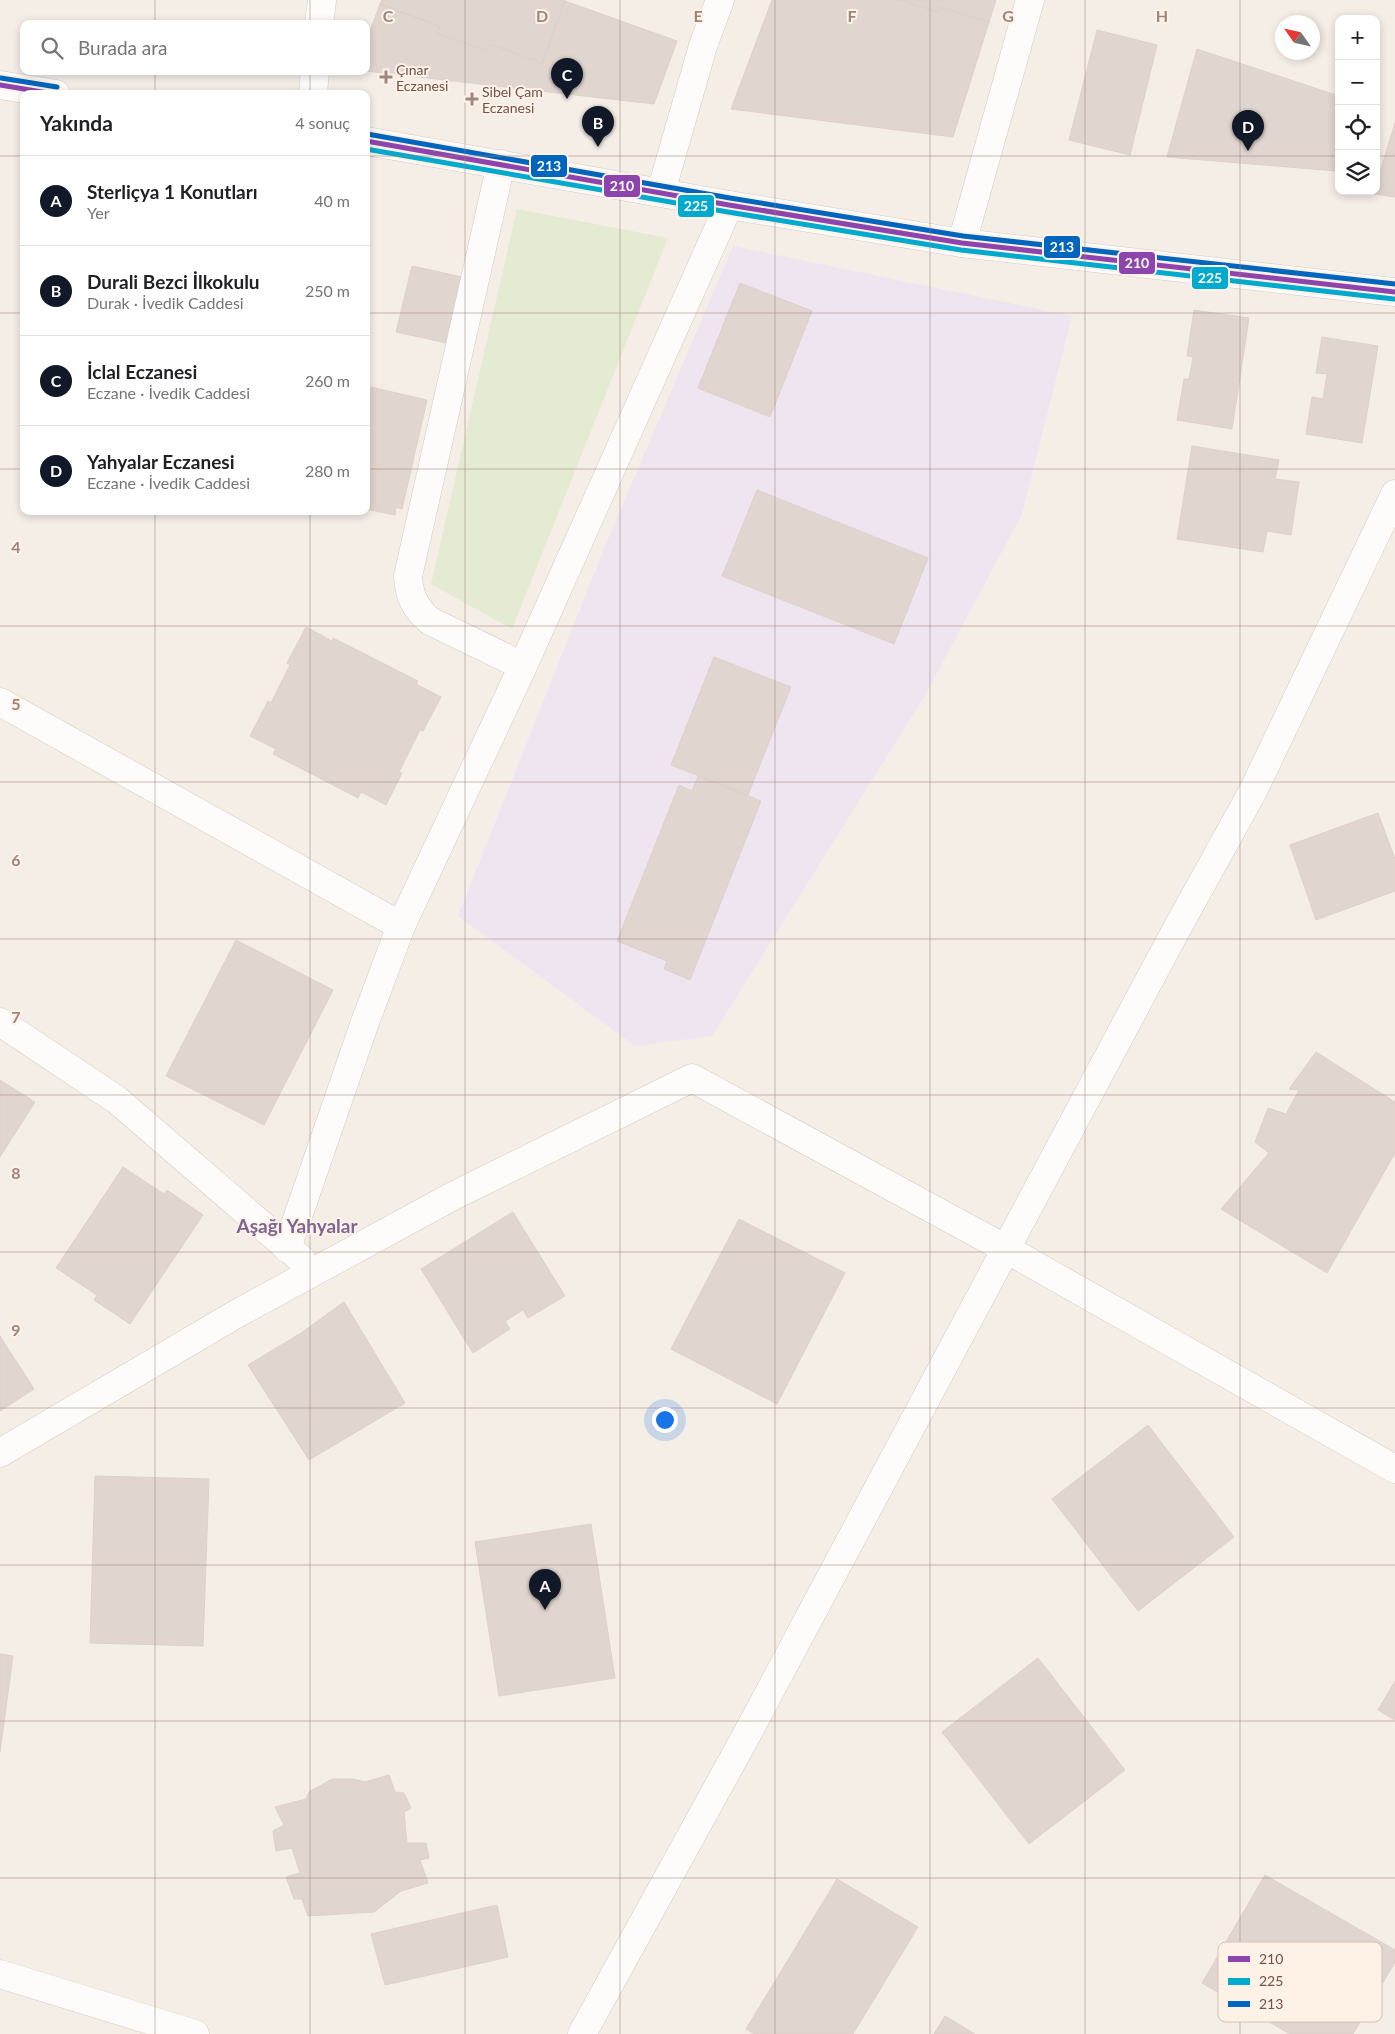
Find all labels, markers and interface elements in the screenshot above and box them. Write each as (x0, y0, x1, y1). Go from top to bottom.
text: C (383, 6, 394, 25)
text: D (536, 6, 548, 25)
text: E (693, 6, 703, 25)
text: F (847, 6, 857, 25)
text: G (1002, 6, 1014, 25)
text: H (1156, 6, 1168, 25)
north arrow (1275, 15, 1320, 60)
map controls (1335, 15, 1380, 195)
button: + (1335, 15, 1380, 60)
search box (20, 20, 370, 75)
icon: search (38, 34, 66, 62)
text: Burada ara (78, 36, 167, 59)
pin: C (551, 58, 583, 99)
button: − (1335, 60, 1380, 105)
place label: Çınar Eczanesi (396, 61, 448, 94)
marker: Çınar Eczanesi (380, 71, 392, 83)
place label: Sibel Çam Eczanesi (482, 83, 543, 116)
marker: Sibel Çam Eczanesi (466, 93, 478, 105)
button: locate (1335, 105, 1380, 150)
pin: B (582, 106, 614, 147)
text: Yakında (40, 110, 113, 135)
pin: D (1232, 110, 1264, 151)
text: 4 sonuç (295, 113, 350, 132)
button: layers (1335, 150, 1380, 195)
line badge: 213 (530, 154, 568, 178)
text: 213 (537, 157, 561, 174)
line badge: 210 (603, 174, 641, 198)
text: 210 (610, 177, 634, 194)
text: Sterliçya 1 Konutları (87, 180, 258, 203)
text: A (50, 191, 62, 210)
text: 40 m (314, 191, 350, 210)
line badge: 225 (677, 194, 715, 218)
text: 225 (684, 197, 708, 214)
text: Yer (87, 203, 110, 222)
line badge: 213 (1043, 235, 1081, 259)
text: 213 (1050, 238, 1074, 255)
line badge: 210 (1118, 251, 1156, 275)
text: 210 (1125, 254, 1149, 271)
line badge: 225 (1191, 266, 1229, 290)
text: 225 (1198, 269, 1222, 286)
text: Durali Bezci İlkokulu (87, 270, 260, 293)
text: B (51, 281, 61, 300)
text: 250 m (305, 281, 350, 300)
text: Durak · İvedik Caddesi (87, 293, 244, 312)
text: İclal Eczanesi (87, 360, 197, 383)
text: C (51, 371, 61, 390)
text: 260 m (305, 371, 350, 390)
text: Eczane · İvedik Caddesi (87, 383, 250, 402)
text: Yahyalar Eczanesi (87, 450, 234, 473)
text: D (50, 461, 62, 480)
text: 280 m (305, 461, 350, 480)
text: Eczane · İvedik Caddesi (87, 473, 250, 492)
text: 4 (11, 537, 21, 556)
text: 5 (11, 694, 21, 713)
text: 6 (11, 850, 21, 869)
text: 7 (11, 1007, 21, 1026)
text: 8 (11, 1163, 21, 1182)
district label: Aşağı Yahyalar (235, 1214, 358, 1237)
text: 9 (11, 1320, 21, 1339)
your location (652, 1407, 678, 1433)
pin: A (529, 1569, 561, 1610)
legend (1218, 1942, 1382, 2022)
text: 210 (1259, 1950, 1283, 1967)
text: 225 (1259, 1972, 1283, 1989)
text: 213 (1259, 1995, 1283, 2012)

